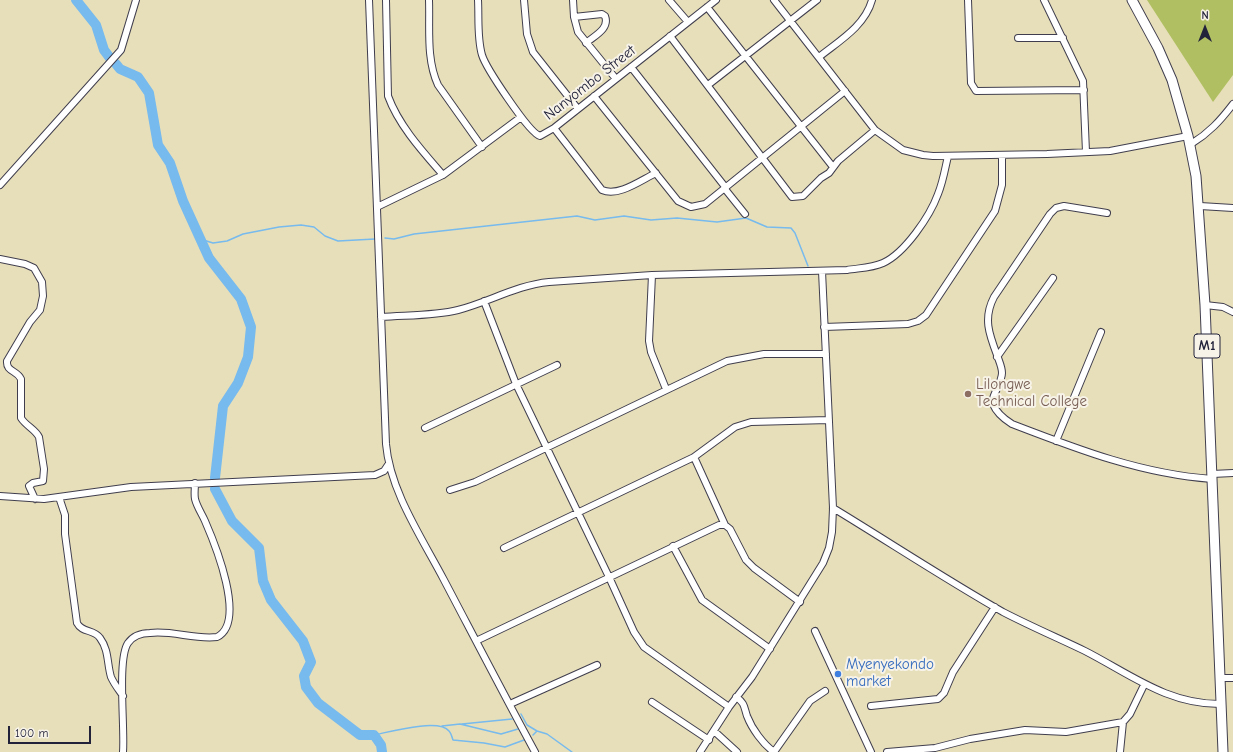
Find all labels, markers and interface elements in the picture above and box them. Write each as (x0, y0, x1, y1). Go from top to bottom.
north arrow (1185, 8, 1225, 48)
text: N (1201, 9, 1209, 22)
street label: Nanyombo Street (541, 42, 639, 124)
road number: M1 (1194, 334, 1220, 358)
place label: Lilongwe Technical College (976, 376, 1087, 411)
marker: Lilongwe Technical College (963, 389, 973, 399)
place label: Myenyekondo market (846, 656, 934, 691)
marker: Myenyekondo market (833, 669, 843, 679)
scale bar (10, 718, 93, 744)
text: 100 m (15, 726, 48, 740)

